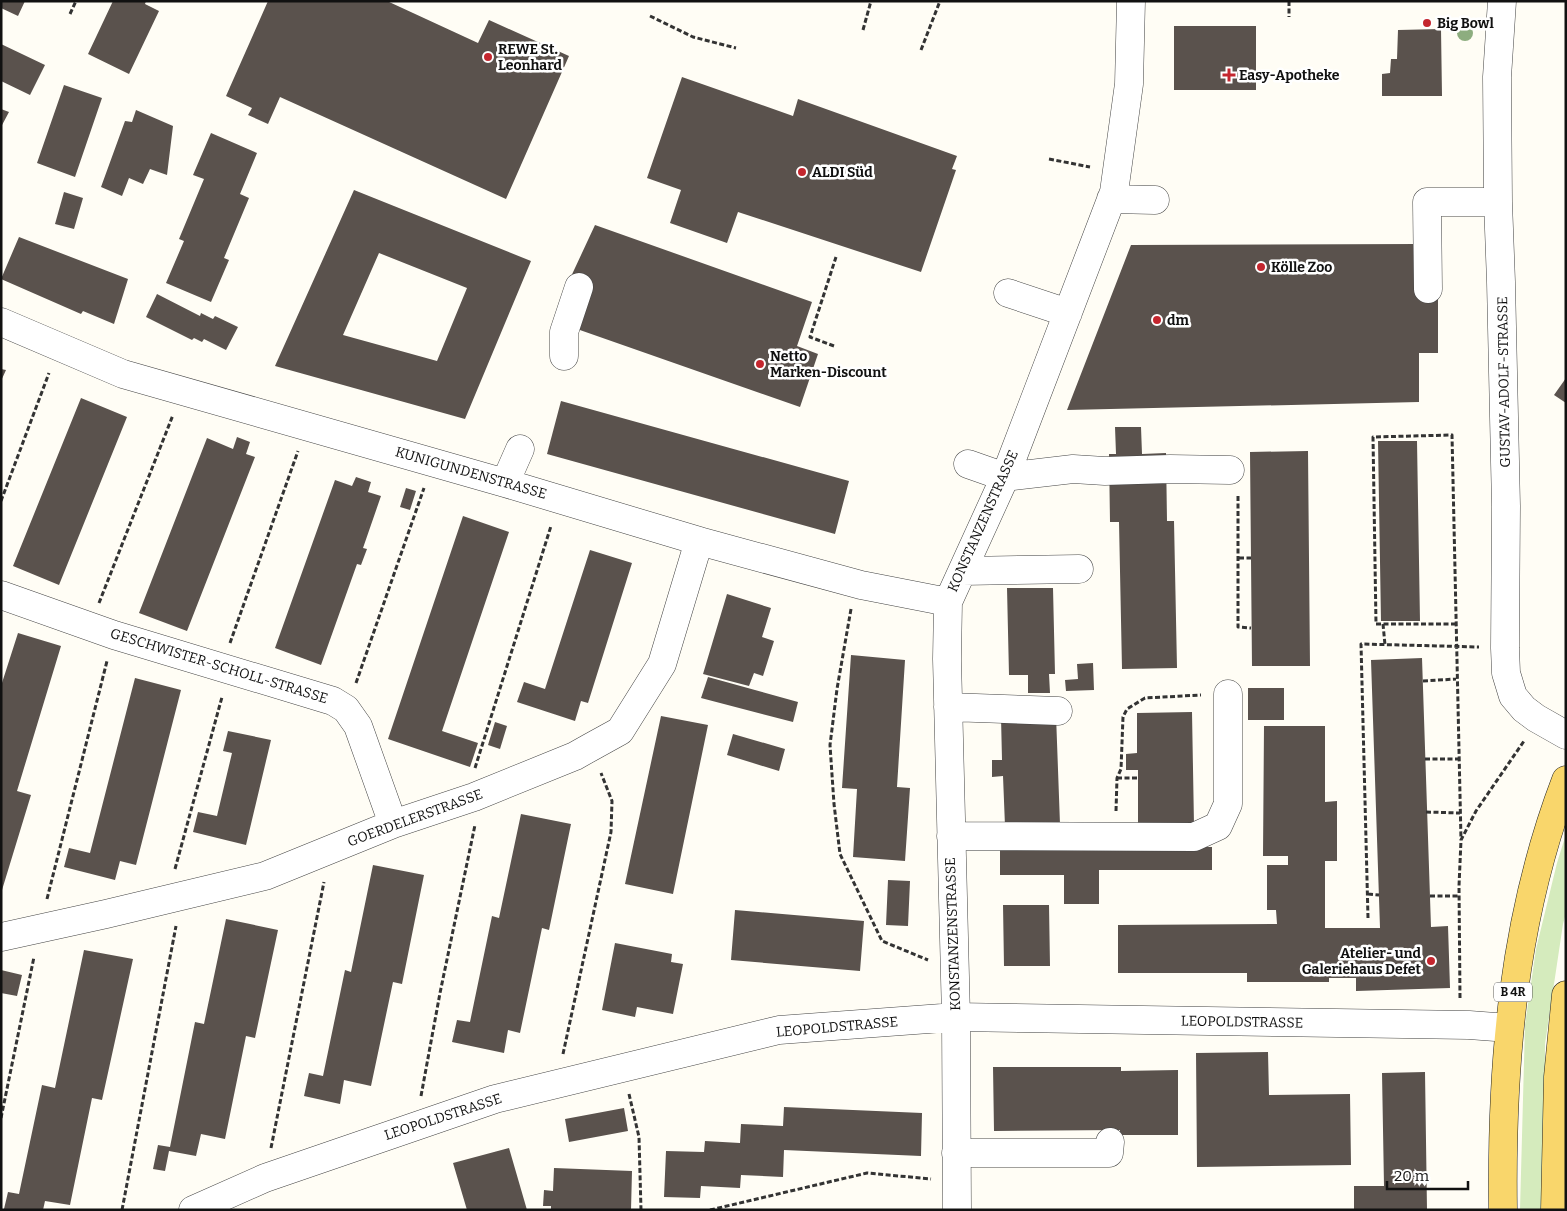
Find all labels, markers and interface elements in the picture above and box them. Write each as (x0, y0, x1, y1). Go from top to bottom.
place label: Big Bowl (1437, 15, 1494, 32)
marker: Big Bowl (1421, 17, 1433, 29)
place label: REWE St. Leonhard (498, 41, 563, 74)
marker: REWE St. Leonhard (482, 51, 494, 63)
place label: Easy-Apotheke (1239, 67, 1340, 84)
marker: Easy-Apotheke (1223, 69, 1235, 81)
place label: ALDI Süd (812, 164, 873, 181)
marker: ALDI Süd (796, 166, 808, 178)
place label: Kölle Zoo (1271, 259, 1332, 276)
marker: Kölle Zoo (1255, 261, 1267, 273)
street label: GUSTAV-ADOLF-STRASSE (1494, 296, 1514, 468)
place label: dm (1167, 312, 1189, 329)
marker: dm (1151, 314, 1163, 326)
place label: Netto Marken-Discount (770, 348, 887, 381)
marker: Netto Marken-Discount (754, 358, 766, 370)
street label: KUNIGUNDENSTRASSE (393, 443, 549, 503)
street label: KONSTANZENSTRASSE (944, 447, 1022, 595)
street label: GESCHWISTER-SCHOLL-STRASSE (108, 625, 330, 707)
street label: GOERDELERSTRASSE (345, 786, 485, 850)
street label: KONSTANZENSTRASSE (942, 857, 964, 1011)
place label: Atelier- und Galeriehaus Defet (1302, 945, 1422, 978)
marker: Atelier- und Galeriehaus Defet (1425, 955, 1437, 967)
road number: B 4R (1494, 982, 1532, 1002)
street label: LEOPOLDSTRASSE (1181, 1012, 1303, 1032)
street label: LEOPOLDSTRASSE (775, 1013, 899, 1041)
street label: LEOPOLDSTRASSE (382, 1090, 504, 1144)
scale bar (1387, 1158, 1468, 1190)
text: 20 m (1394, 1167, 1430, 1185)

